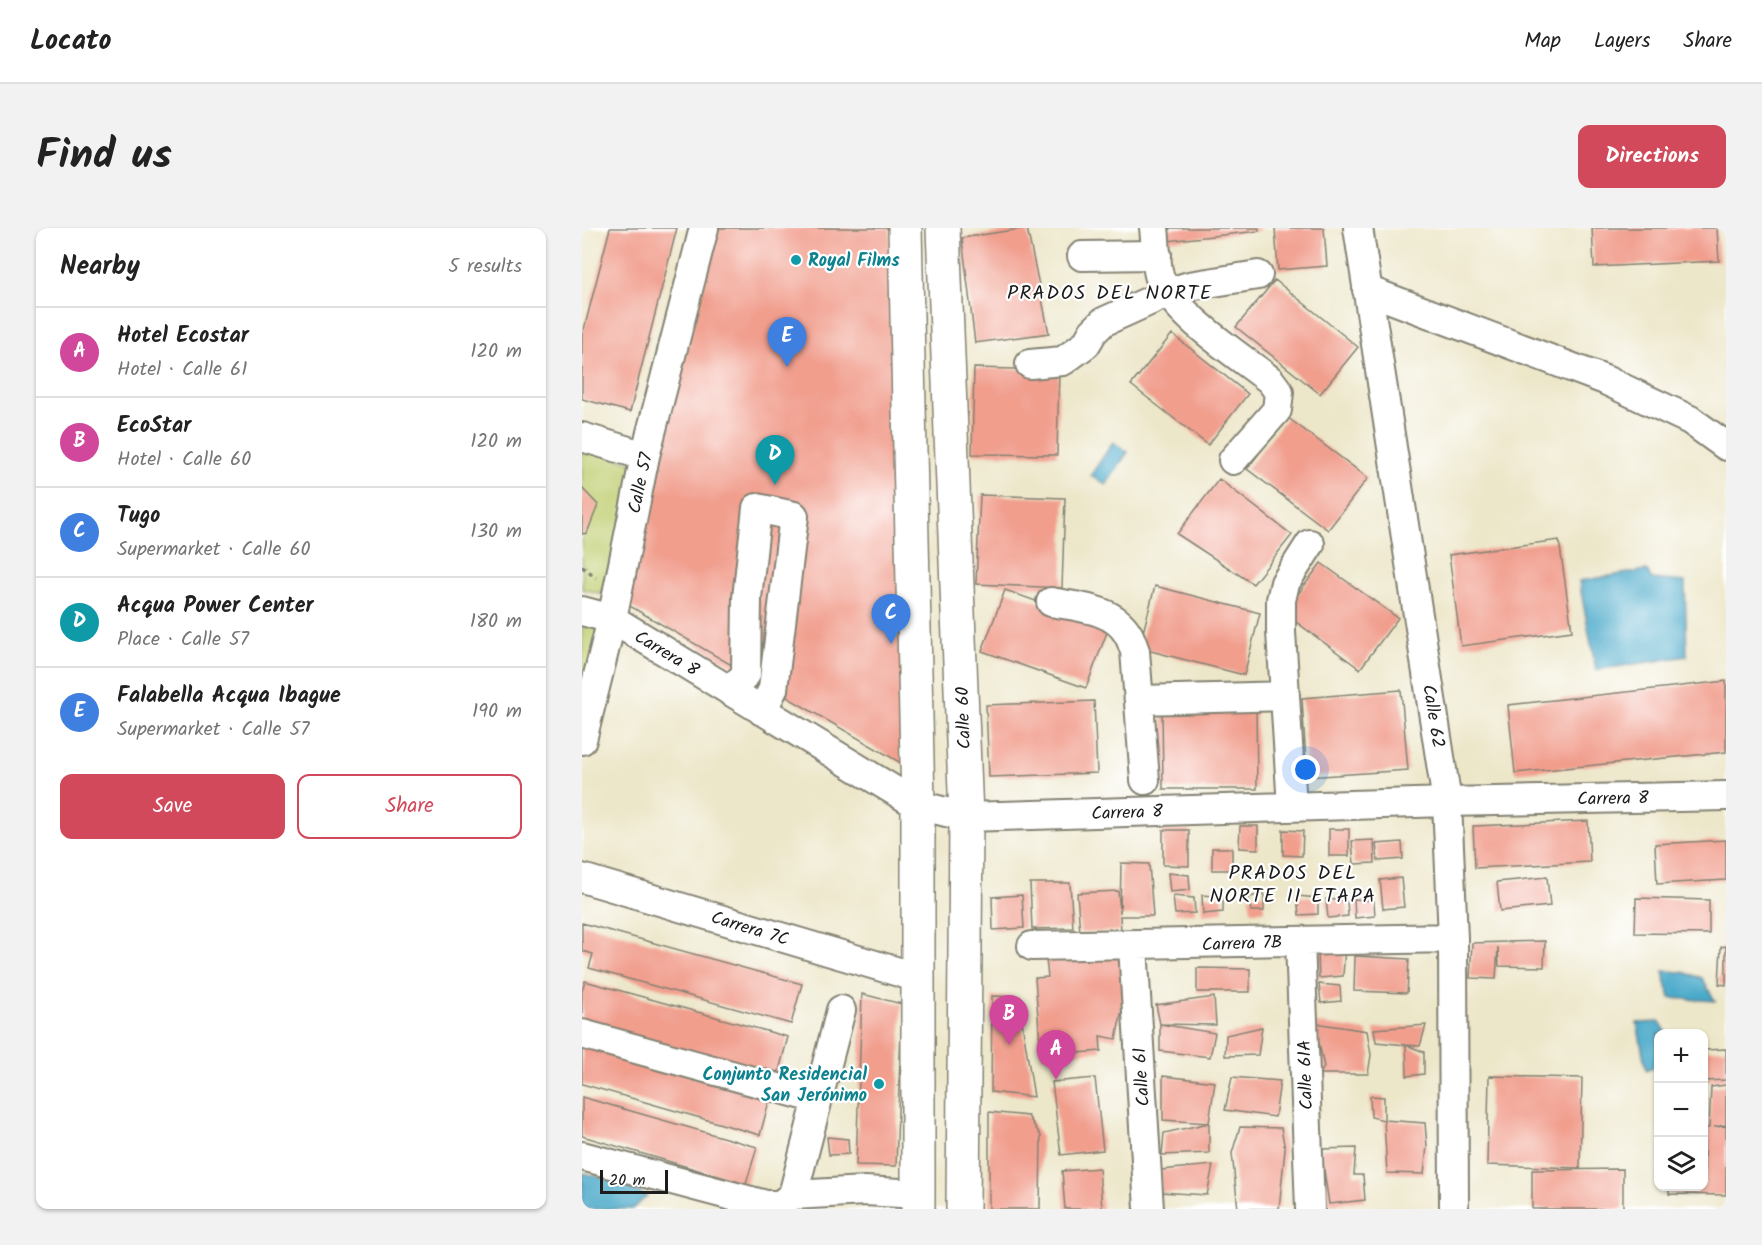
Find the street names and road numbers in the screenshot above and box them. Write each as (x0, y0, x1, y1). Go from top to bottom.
street label: Calle 57 (621, 450, 662, 516)
street label: Carrera 8 (628, 623, 705, 685)
street label: Calle 62 (1413, 682, 1452, 750)
street label: Calle 60 (949, 686, 980, 750)
street label: Carrera 8 (1577, 784, 1649, 815)
street label: Carrera 8 (1091, 798, 1164, 829)
street label: Carrera 7C (707, 904, 792, 955)
street label: Carrera 7B (1201, 929, 1283, 960)
street label: Calle 61A (1291, 1039, 1322, 1110)
street label: Calle 61 (1126, 1046, 1159, 1107)

